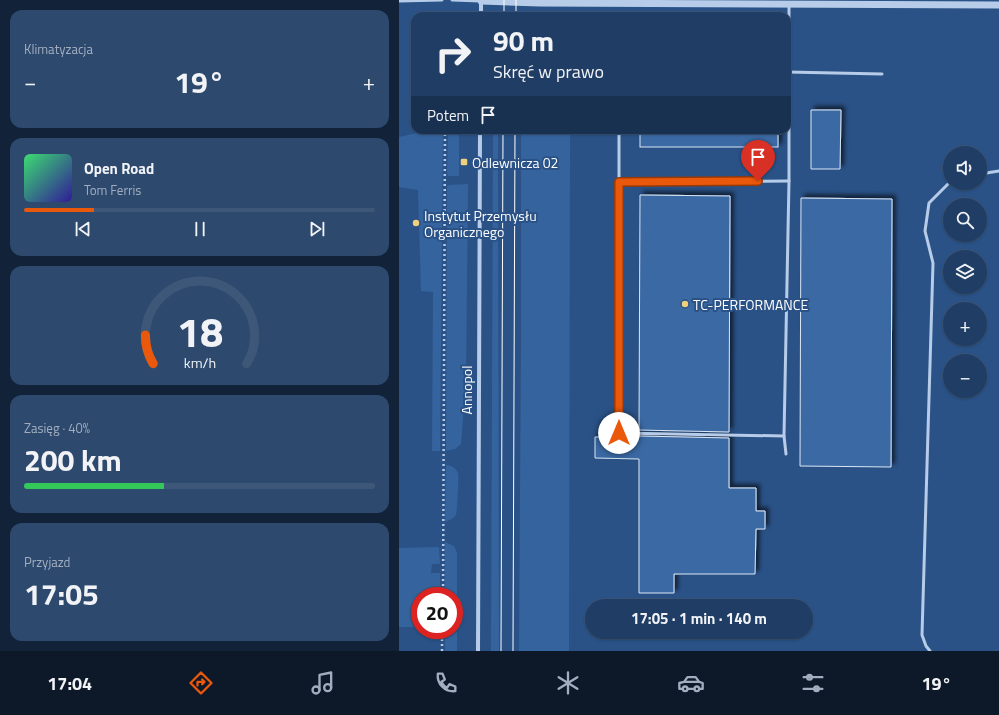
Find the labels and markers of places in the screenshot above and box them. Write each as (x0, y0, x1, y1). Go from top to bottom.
pin (741, 140, 775, 181)
place label: Odlewnicza 02 (472, 152, 558, 173)
marker: Odlewnicza 02 (459, 157, 469, 167)
place label: Instytut Przemysłu Organicznego (424, 205, 537, 242)
marker: Instytut Przemysłu Organicznego (411, 218, 421, 228)
place label: TC-PERFORMANCE (693, 294, 808, 315)
marker: TC-PERFORMANCE (680, 299, 690, 309)

